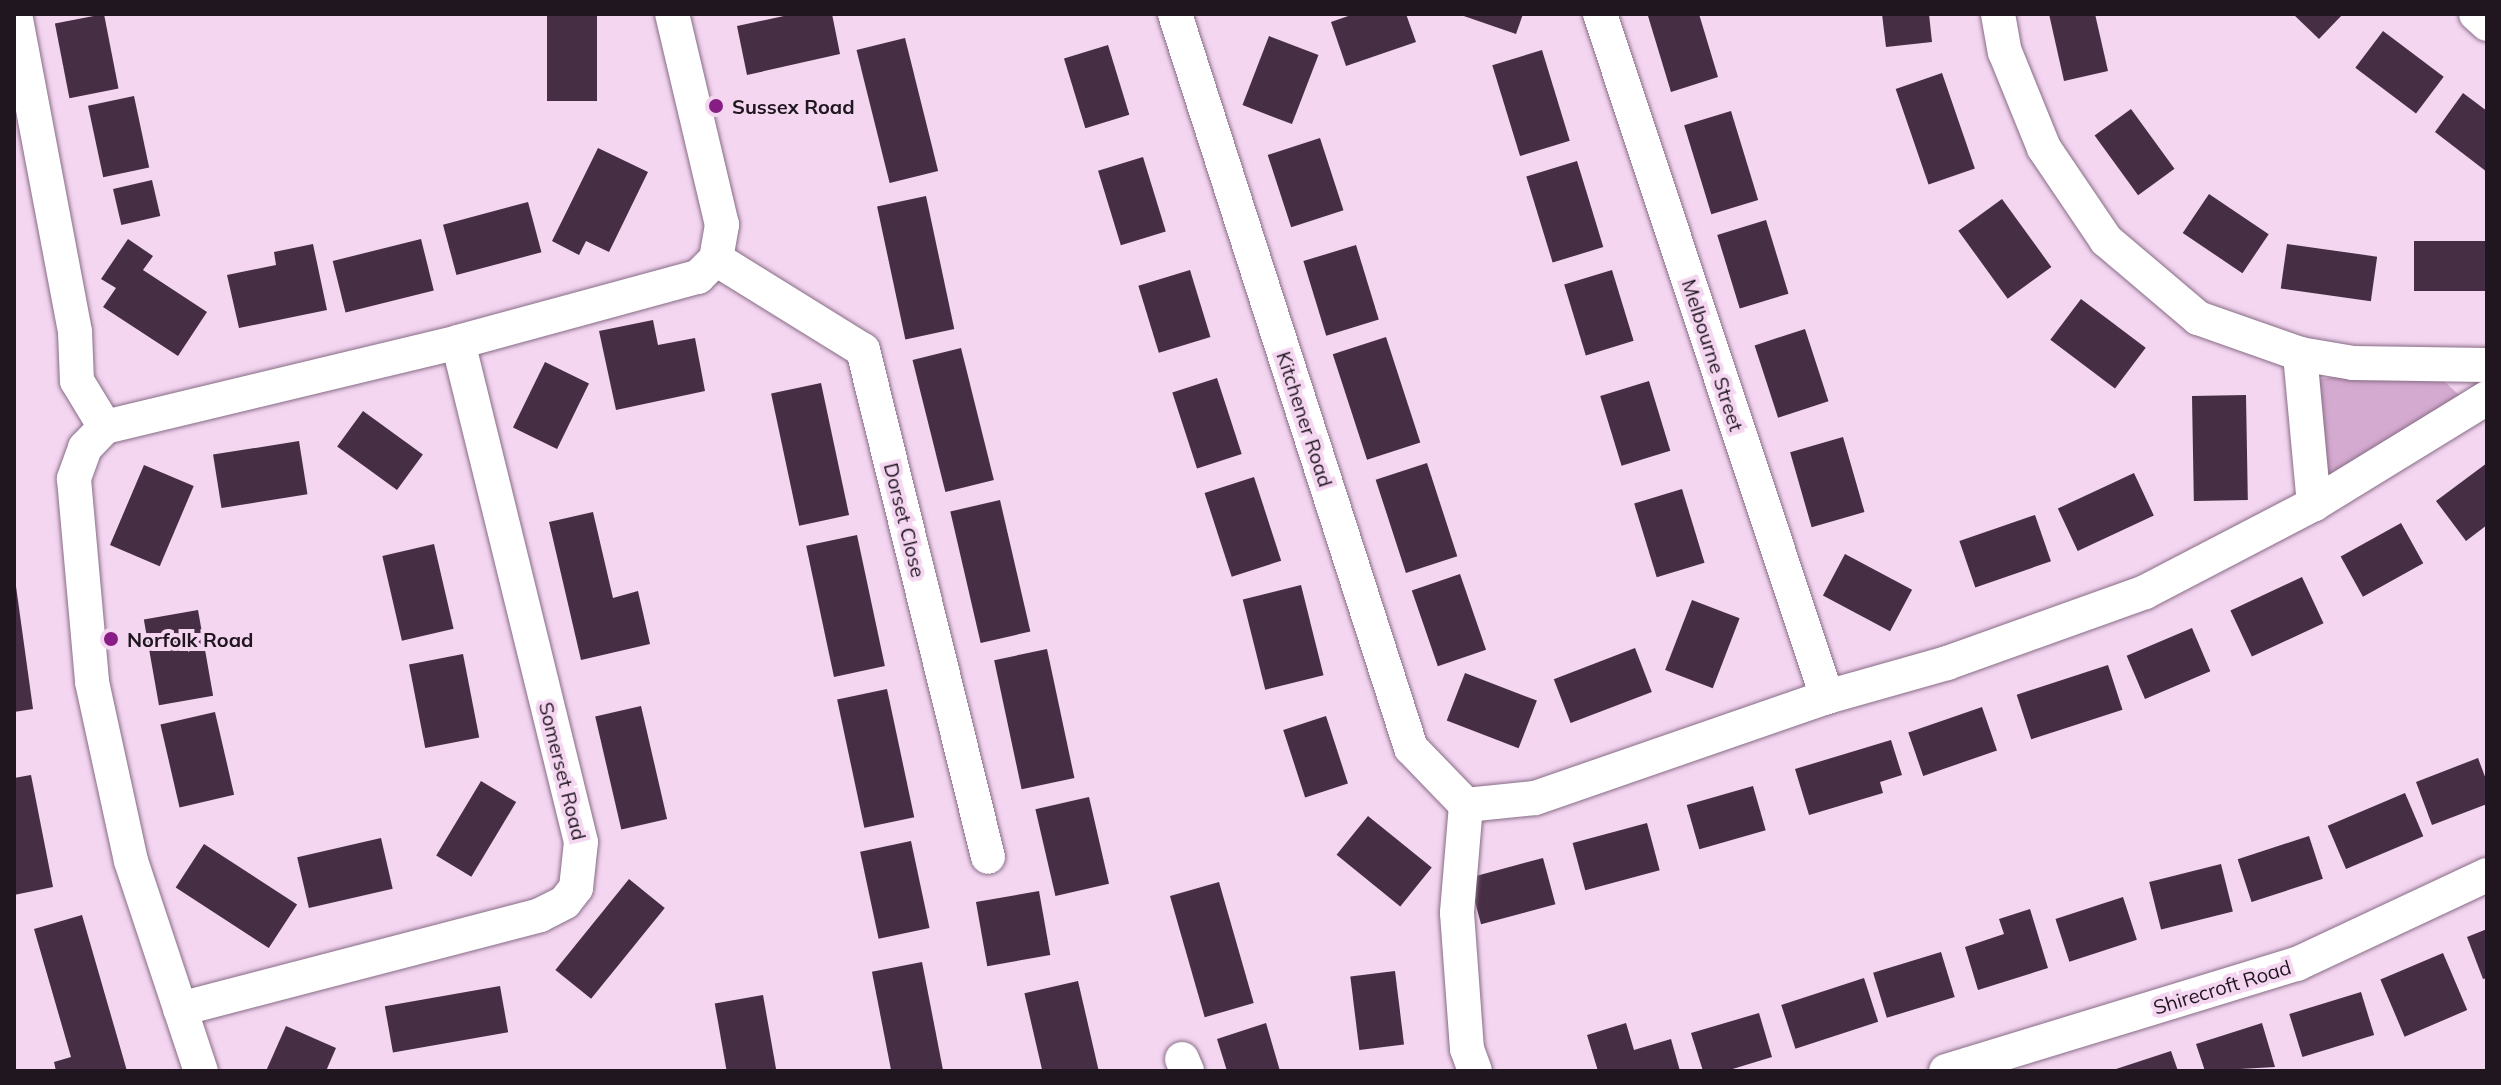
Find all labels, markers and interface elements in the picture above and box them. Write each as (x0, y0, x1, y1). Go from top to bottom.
place label: Sussex Road (732, 94, 855, 118)
marker: Sussex Road (707, 97, 725, 115)
street label: Melbourne Street (1677, 276, 1749, 434)
street label: Kitchener Road (1272, 348, 1338, 490)
street label: Dorset Close (879, 460, 931, 580)
place label: Norfolk Road (127, 627, 253, 651)
marker: Norfolk Road (102, 630, 120, 648)
street label: Somerset Road (534, 699, 592, 843)
street label: Shirecroft Road (2150, 955, 2294, 1019)

